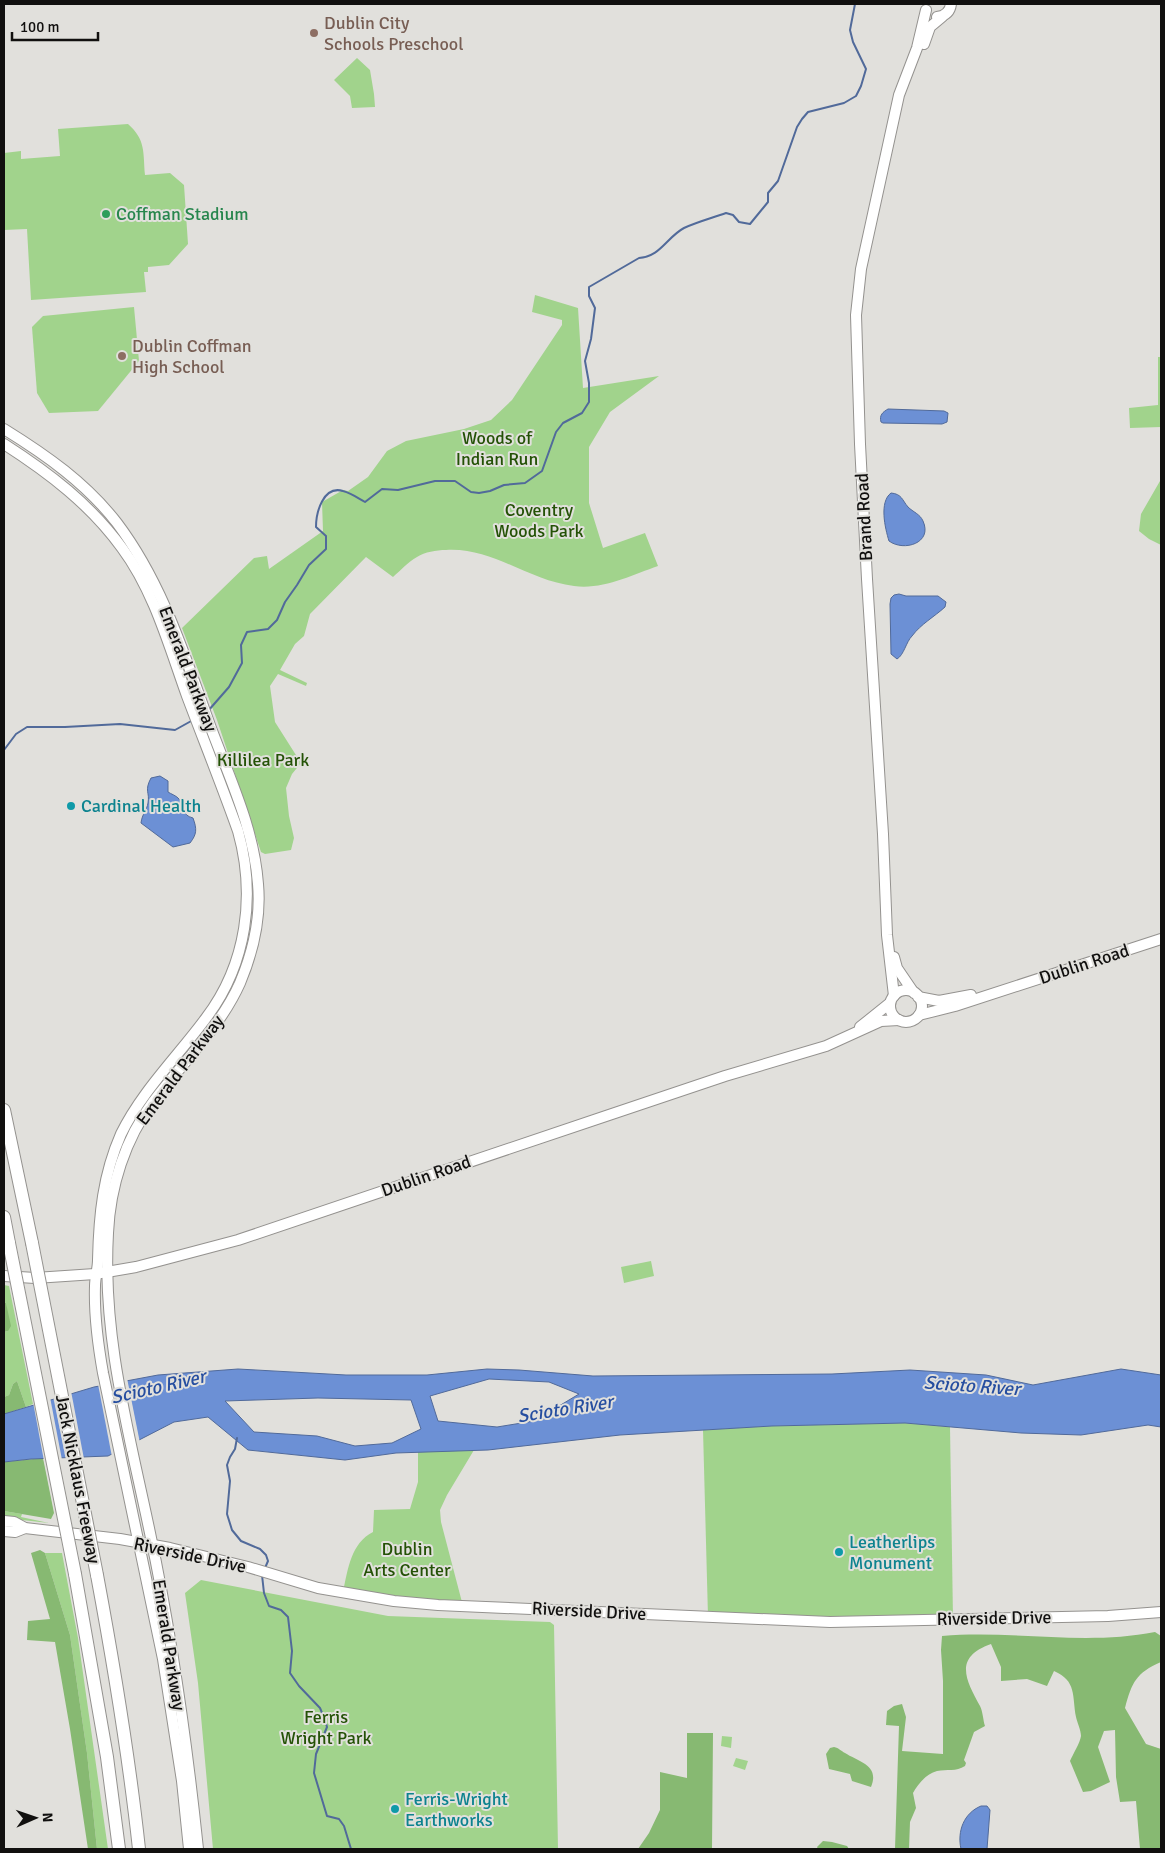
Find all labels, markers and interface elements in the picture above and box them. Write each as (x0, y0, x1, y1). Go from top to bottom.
scale bar (12, 10, 99, 42)
place label: Dublin City Schools Preschool (324, 12, 464, 55)
text: 100 m (20, 18, 60, 36)
marker: Dublin City Schools Preschool (308, 27, 320, 39)
place label: Coffman Stadium (116, 203, 249, 225)
marker: Coffman Stadium (100, 208, 112, 220)
place label: Dublin Coffman High School (132, 335, 252, 378)
marker: Dublin Coffman High School (116, 350, 128, 362)
park label: Woods of Indian Run (456, 427, 538, 470)
street label: Brand Road (851, 472, 877, 562)
park label: Coventry Woods Park (494, 499, 584, 542)
street label: Emerald Parkway (154, 603, 222, 735)
park label: Killilea Park (217, 749, 309, 771)
place label: Cardinal Health (81, 795, 201, 817)
marker: Cardinal Health (65, 800, 77, 812)
street label: Dublin Road (1036, 939, 1132, 989)
street label: Emerald Parkway (131, 1010, 229, 1130)
street label: Dublin Road (378, 1150, 474, 1202)
water label: Scioto River (109, 1364, 211, 1410)
water label: Scioto River (923, 1371, 1024, 1402)
water label: Scioto River (516, 1389, 618, 1428)
street label: Jack Nicklaus Freeway (51, 1393, 105, 1566)
place label: Leatherlips Monument (849, 1531, 935, 1574)
street label: Riverside Drive (132, 1532, 248, 1578)
park label: Dublin Arts Center (363, 1538, 451, 1581)
marker: Leatherlips Monument (833, 1546, 845, 1558)
street label: Emerald Parkway (148, 1578, 190, 1713)
street label: Riverside Drive (531, 1597, 647, 1625)
street label: Riverside Drive (936, 1606, 1052, 1630)
park label: Ferris Wright Park (281, 1706, 371, 1749)
place label: Ferris-Wright Earthworks (405, 1788, 508, 1831)
north arrow (10, 1793, 60, 1843)
marker: Ferris-Wright Earthworks (389, 1803, 401, 1815)
text: N (39, 1812, 56, 1823)

